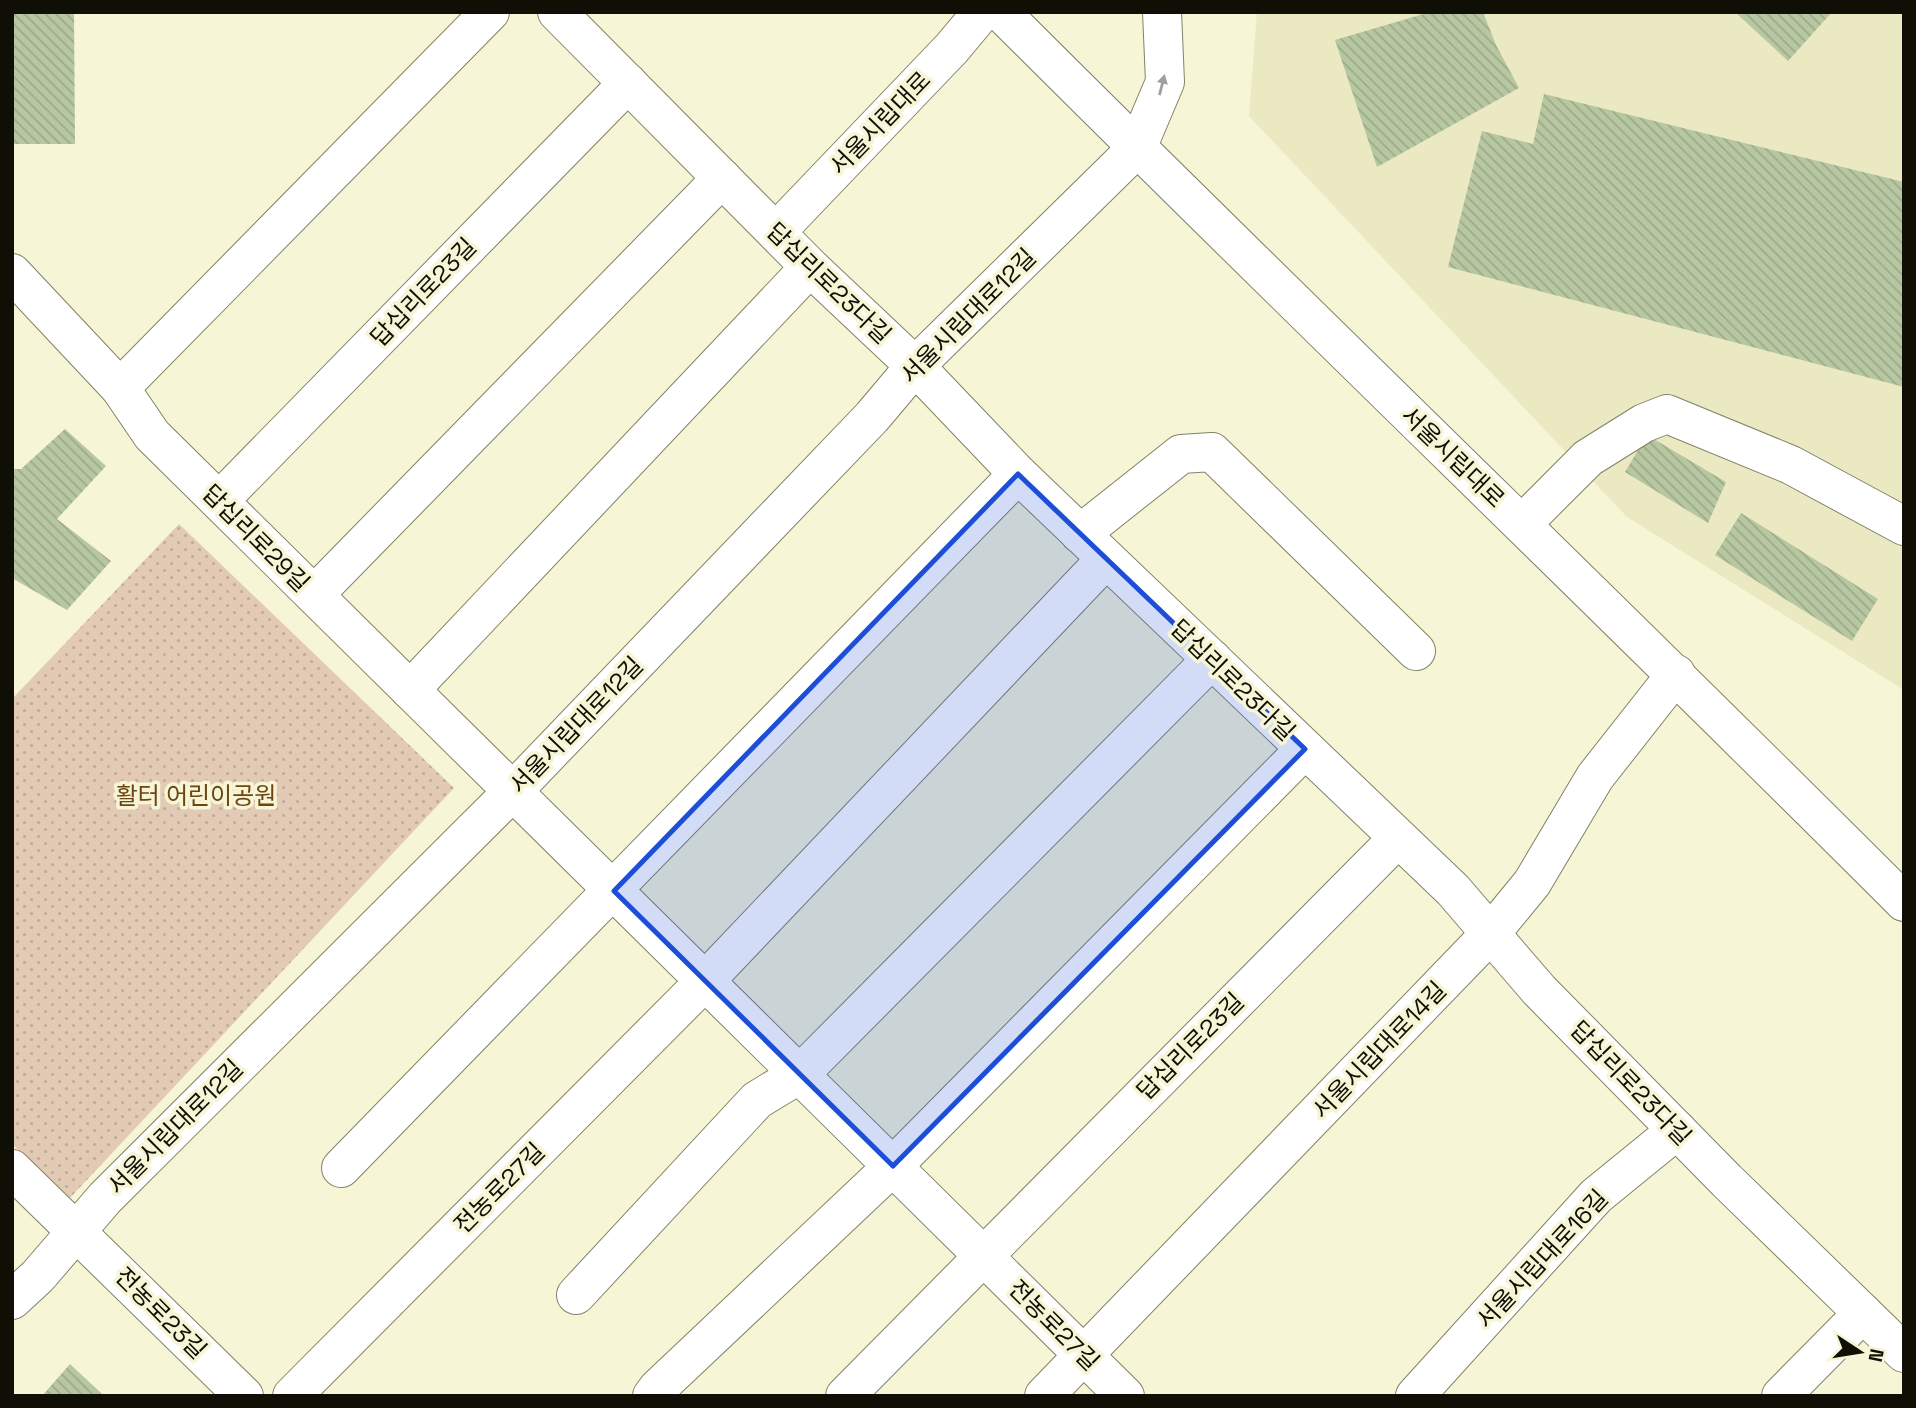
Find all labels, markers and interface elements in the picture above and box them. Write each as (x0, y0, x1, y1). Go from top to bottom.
street label: 서울시립대로 (823, 65, 937, 181)
one-way arrow (1157, 74, 1168, 96)
street label: 답십리로23다길 (760, 216, 898, 350)
street label: 답십리로23길 (363, 231, 483, 353)
street label: 서울시립대로12길 (894, 242, 1042, 390)
street label: 서울시립대로 (1395, 400, 1511, 514)
street label: 답십리로29길 (196, 478, 316, 598)
street label: 답십리로23다길 (1164, 613, 1302, 747)
street label: 서울시립대로12길 (503, 650, 649, 800)
park label: 활터 어린이공원 (116, 780, 276, 811)
street label: 서울시립대로14길 (1305, 975, 1453, 1125)
street label: 답십리로23길 (1130, 986, 1250, 1106)
street label: 답십리로23다길 (1564, 1014, 1698, 1152)
street label: 서울시립대로12길 (101, 1053, 249, 1201)
street label: 전농로27길 (447, 1136, 551, 1240)
street label: 서울시립대로16길 (1470, 1183, 1614, 1335)
street label: 전농로23길 (109, 1261, 213, 1365)
street label: 전농로27길 (1002, 1273, 1106, 1377)
north arrow (1825, 1317, 1895, 1387)
text: N (1863, 1347, 1890, 1364)

